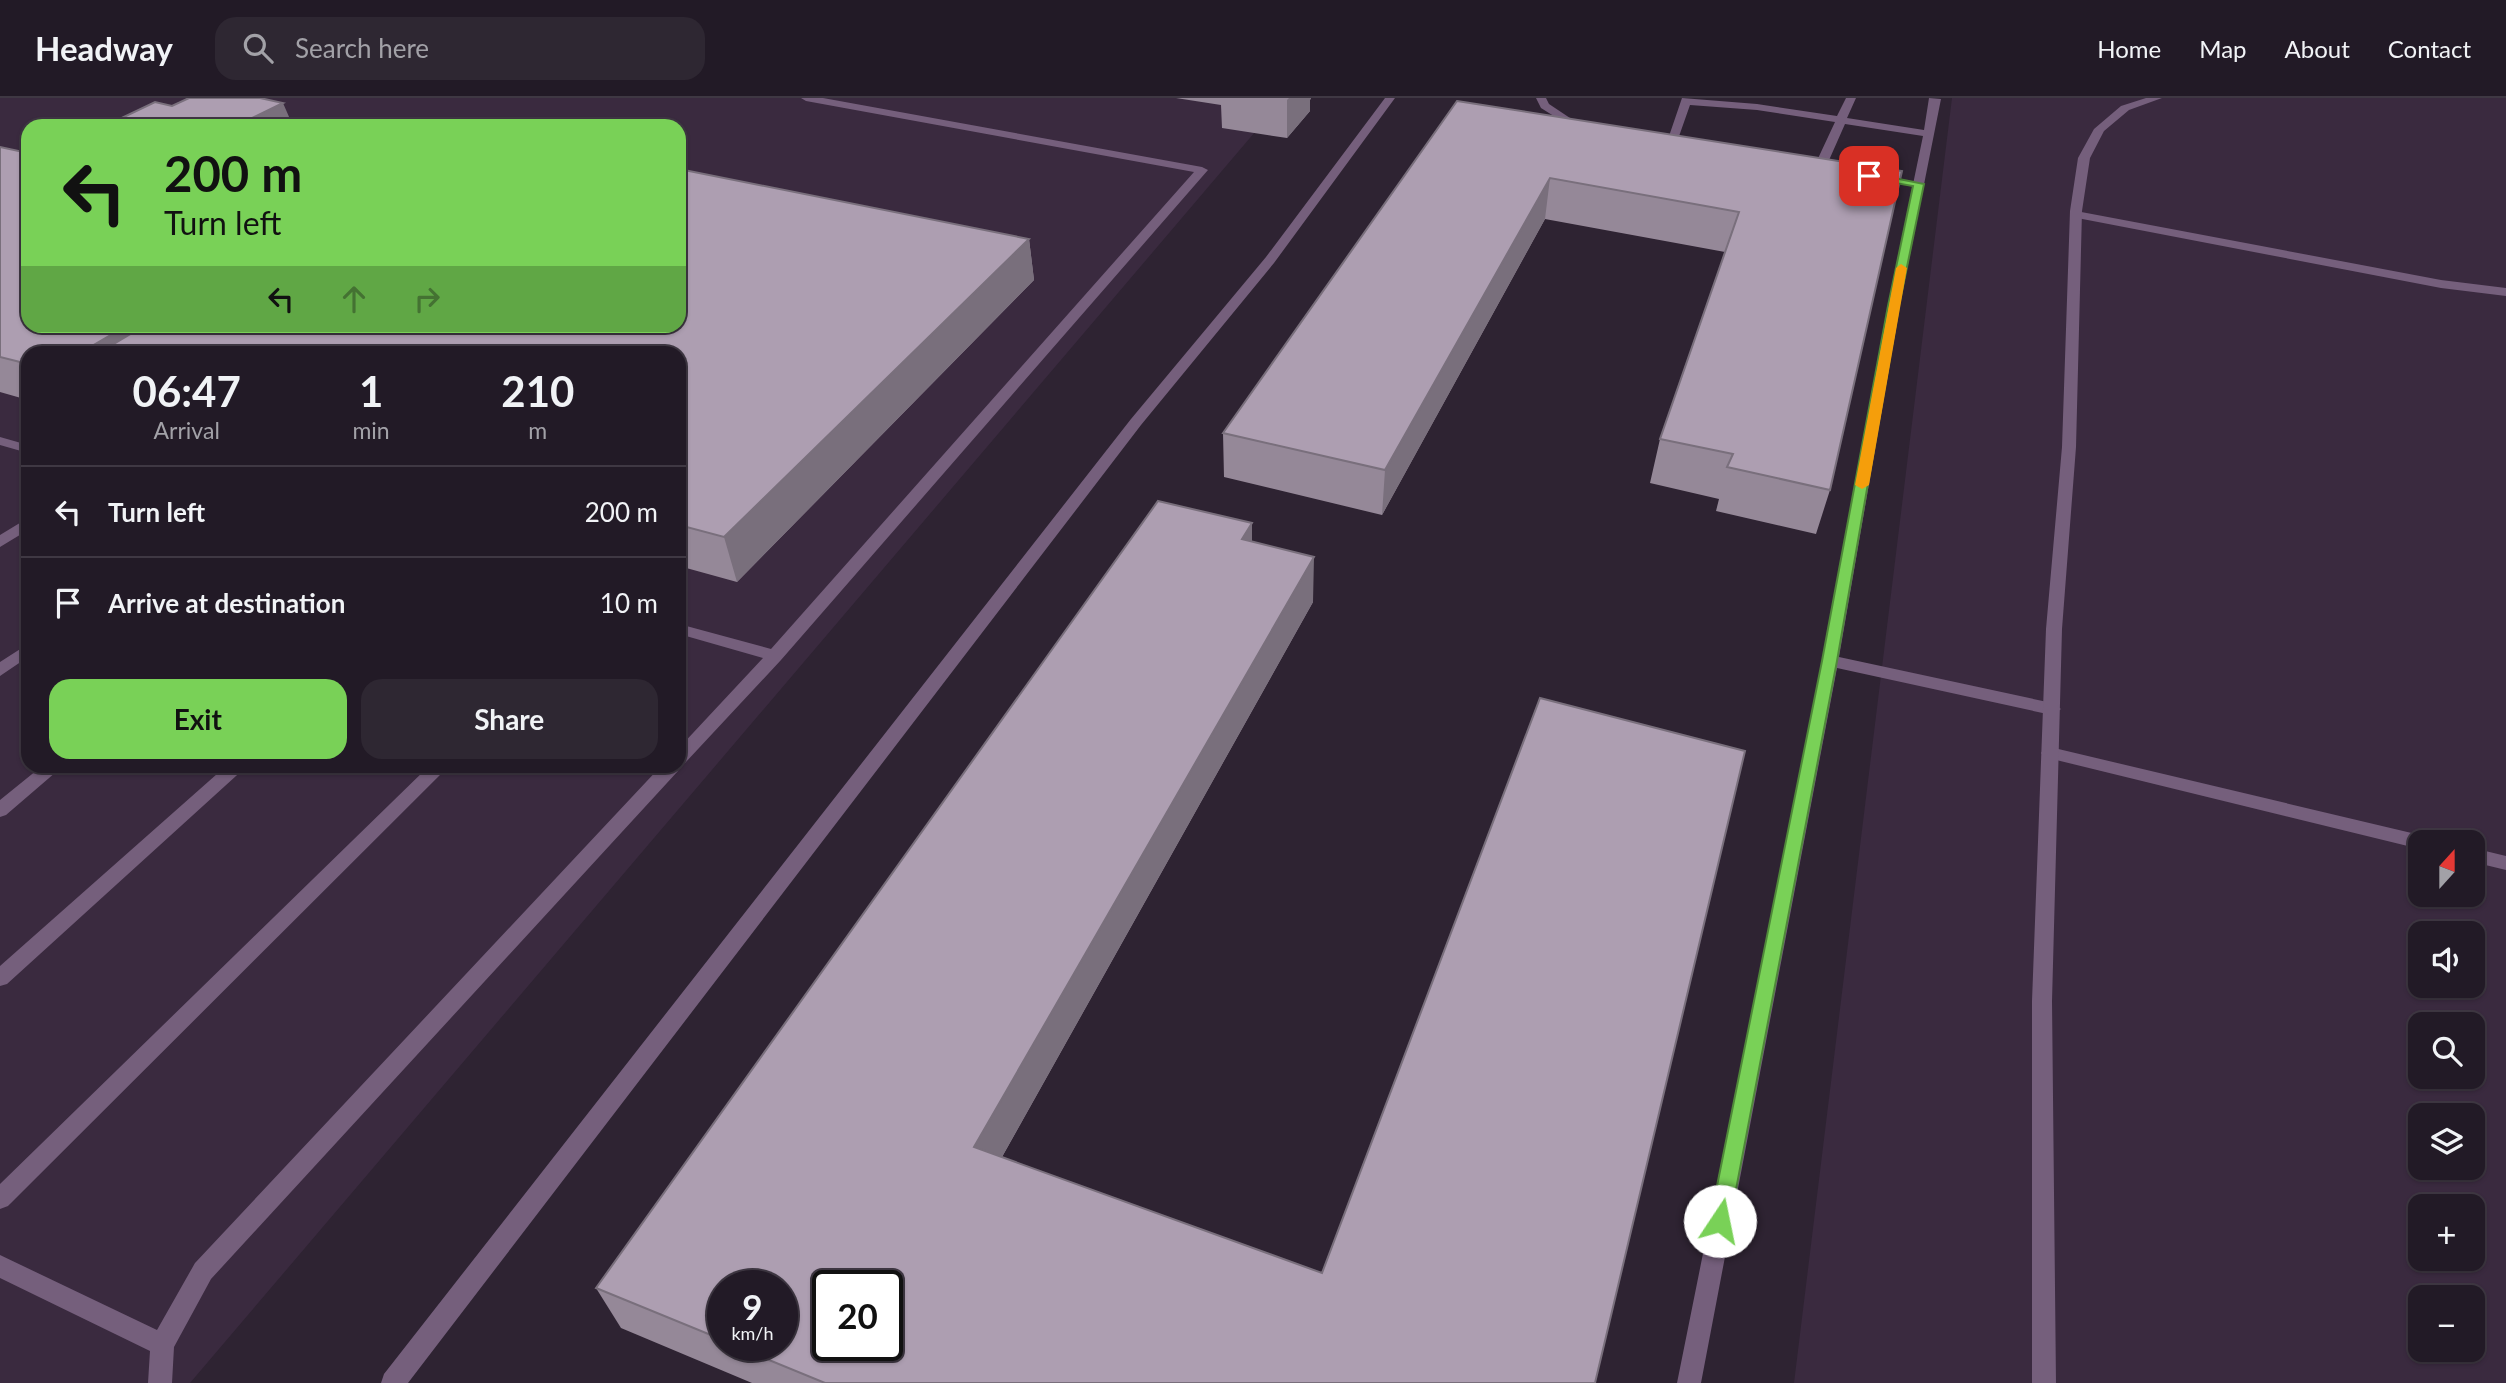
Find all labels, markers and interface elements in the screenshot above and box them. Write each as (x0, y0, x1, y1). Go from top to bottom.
search box (215, 17, 705, 80)
text: Headway (35, 28, 173, 68)
icon: search (239, 29, 277, 67)
text: Search here (295, 32, 429, 64)
text: Home (2097, 34, 2161, 63)
text: Map (2199, 34, 2247, 63)
text: About (2285, 34, 2350, 63)
text: Contact (2388, 34, 2471, 63)
text: 200 m (164, 144, 302, 202)
pin (1839, 146, 1899, 206)
icon: left (49, 147, 140, 238)
icon: arrive (1850, 157, 1888, 195)
text: Turn left (164, 203, 281, 242)
icon: left (262, 280, 300, 318)
icon: ahead (335, 280, 373, 318)
icon: right (408, 280, 446, 318)
text: 06:47 (133, 366, 241, 416)
text: 1 (359, 366, 383, 416)
text: 210 (501, 366, 574, 416)
text: Arrival (154, 416, 220, 444)
text: min (352, 416, 390, 444)
text: m (528, 416, 547, 444)
icon: left (49, 493, 87, 531)
text: Turn left (108, 496, 205, 528)
text: 200 m (585, 496, 658, 528)
icon: arrive (49, 584, 87, 622)
text: Arrive at destination (108, 587, 345, 619)
text: 10 m (600, 587, 658, 619)
button: Exit (49, 679, 347, 759)
button: Share (361, 679, 658, 759)
north arrow (2408, 830, 2485, 906)
map controls (2408, 830, 2485, 1362)
button: sound (2408, 921, 2485, 998)
button: search (2408, 1012, 2485, 1089)
button: layers (2408, 1103, 2485, 1180)
position arrow (1683, 1184, 1757, 1258)
button: + (2408, 1194, 2485, 1271)
speed limit sign: 20 (812, 1270, 903, 1361)
text: 9 (742, 1285, 763, 1327)
button: − (2408, 1285, 2485, 1362)
text: km/h (731, 1322, 774, 1344)

